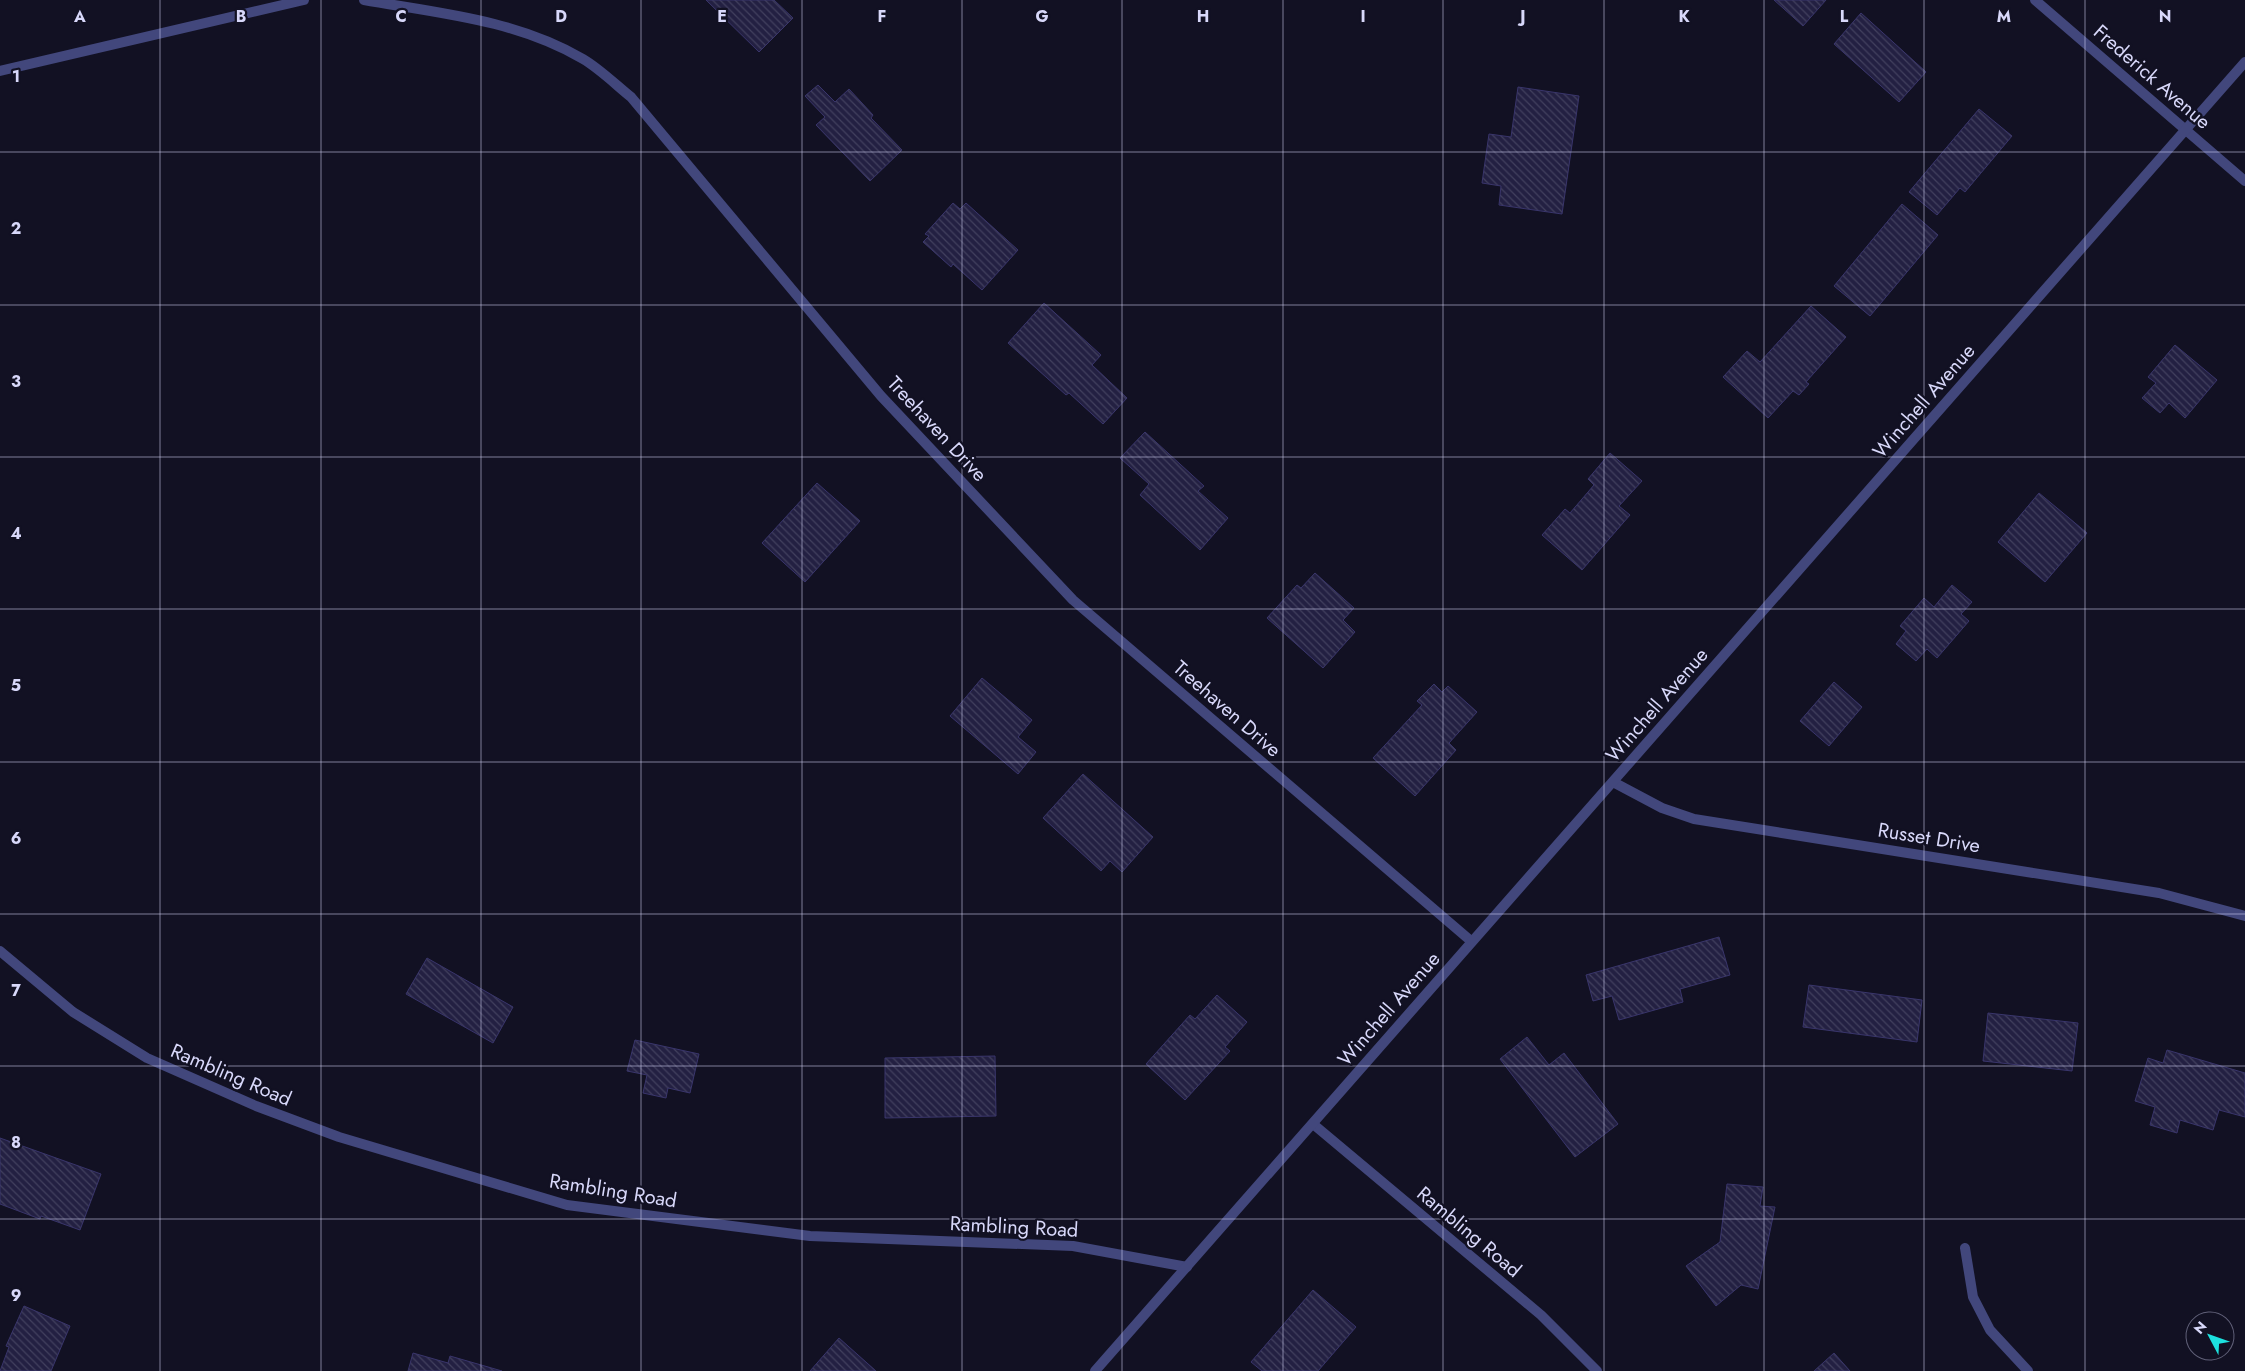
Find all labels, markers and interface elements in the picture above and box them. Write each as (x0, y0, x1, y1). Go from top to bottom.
text: A (73, 5, 86, 28)
text: B (236, 5, 246, 28)
text: C (395, 5, 407, 28)
text: D (555, 5, 567, 28)
text: E (717, 5, 727, 28)
text: F (878, 5, 886, 28)
text: G (1035, 5, 1049, 28)
text: H (1197, 5, 1209, 28)
text: I (1360, 5, 1366, 28)
text: J (1517, 5, 1526, 28)
text: K (1678, 5, 1690, 28)
text: L (1840, 5, 1849, 28)
text: M (1997, 5, 2011, 28)
text: N (2159, 5, 2171, 28)
street label: Frederick Avenue (2087, 18, 2217, 136)
text: 1 (12, 65, 20, 88)
text: 2 (11, 217, 21, 240)
street label: Winchell Avenue (1866, 337, 1982, 465)
text: 3 (11, 370, 21, 393)
street label: Treehaven Drive (880, 370, 994, 488)
text: 4 (10, 522, 22, 545)
street label: Winchell Avenue (1599, 641, 1715, 769)
street label: Treehaven Drive (1167, 654, 1287, 764)
text: 5 (11, 674, 21, 697)
street label: Russet Drive (1876, 816, 1982, 860)
text: 6 (11, 827, 21, 850)
street label: Winchell Avenue (1331, 945, 1447, 1073)
text: 7 (11, 979, 21, 1002)
street label: Rambling Road (166, 1037, 296, 1113)
text: 8 (11, 1131, 21, 1154)
street label: Rambling Road (547, 1167, 679, 1215)
street label: Rambling Road (1410, 1180, 1528, 1284)
street label: Rambling Road (949, 1209, 1079, 1245)
text: 9 (11, 1284, 21, 1307)
north arrow (2185, 1311, 2235, 1361)
text: N (2189, 1317, 2211, 1338)

